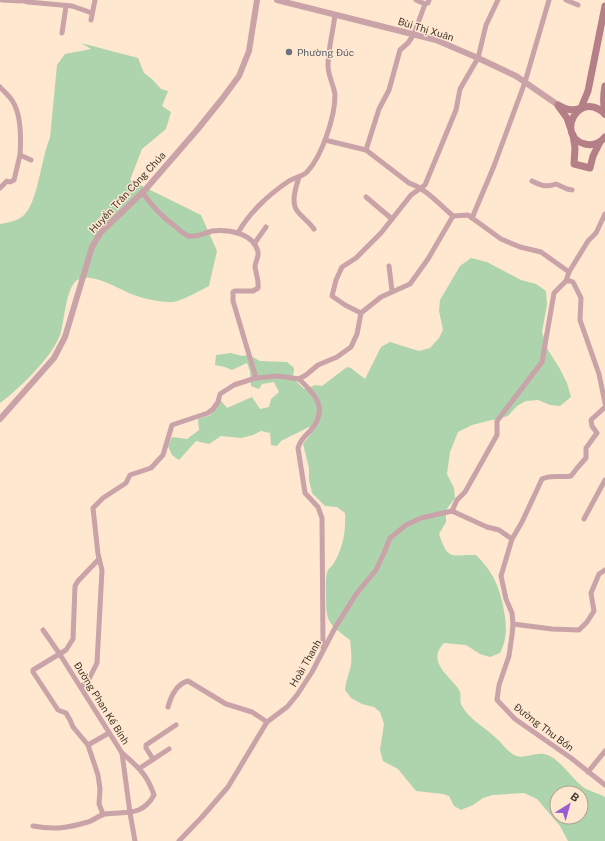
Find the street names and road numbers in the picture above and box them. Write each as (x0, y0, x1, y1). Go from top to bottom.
street label: Bùi Thị Xuân (397, 15, 456, 43)
street label: Huyền Trân Công Chúa (86, 149, 168, 235)
street label: Hoài Thanh (287, 637, 323, 689)
street label: Đường Phan Kế Bính (72, 660, 132, 747)
street label: Đường Thu Bồn (512, 701, 577, 754)

